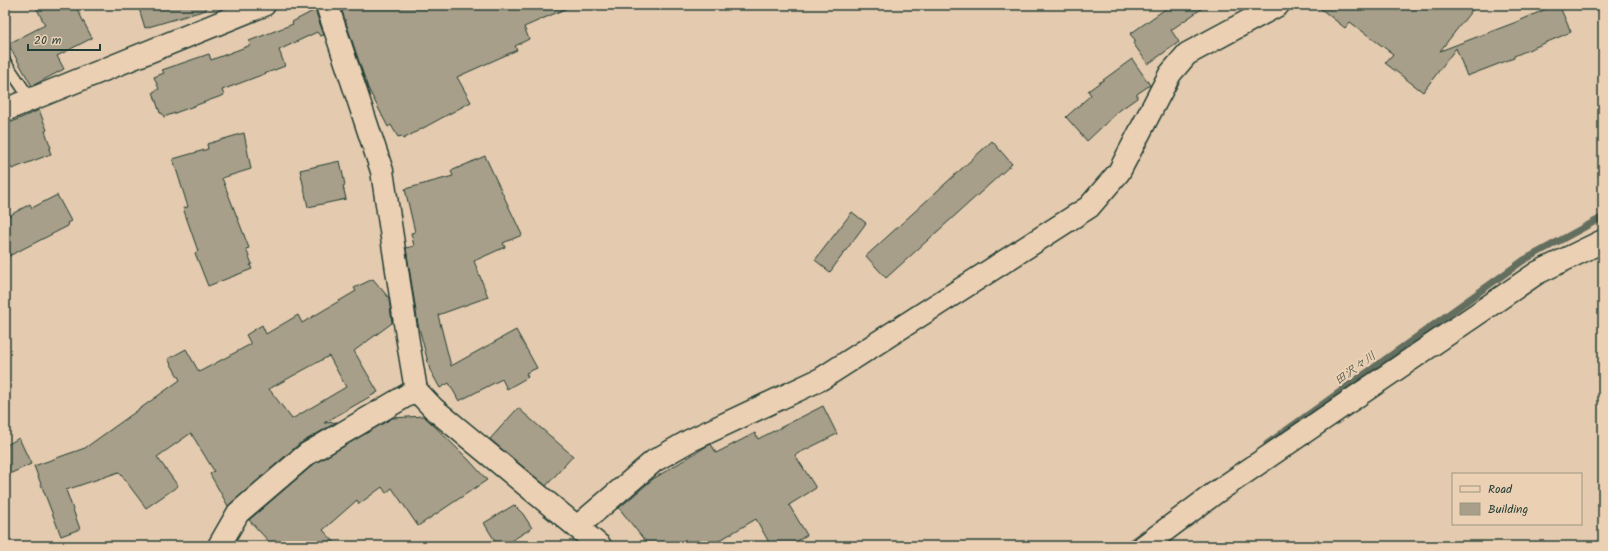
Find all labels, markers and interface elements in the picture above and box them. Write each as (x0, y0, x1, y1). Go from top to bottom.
scale bar (28, 26, 100, 52)
text: 20 m (34, 31, 62, 50)
water label: 田沢々川 (1330, 347, 1380, 390)
legend (1452, 473, 1582, 525)
text: Road (1488, 480, 1513, 499)
text: Building (1488, 500, 1528, 519)

